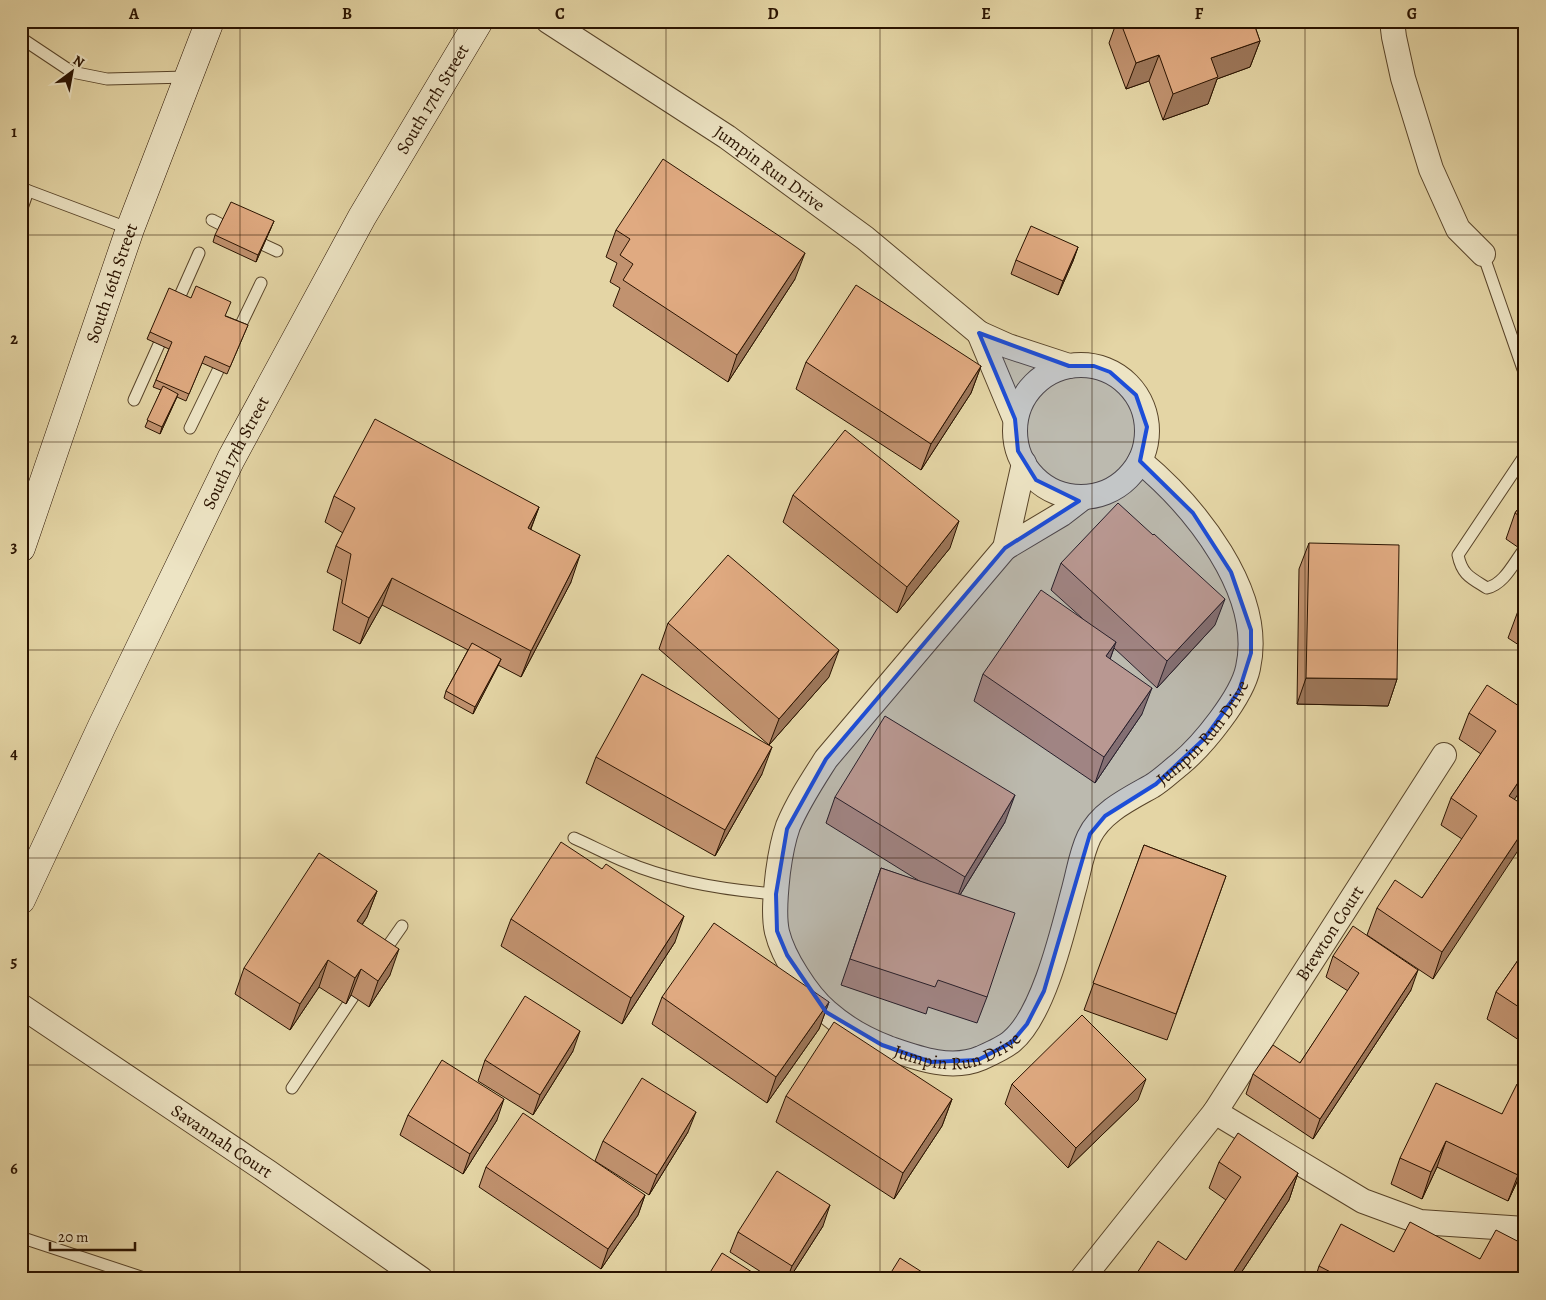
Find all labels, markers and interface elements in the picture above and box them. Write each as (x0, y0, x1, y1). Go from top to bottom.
text: A (128, 3, 140, 25)
text: B (342, 3, 352, 25)
text: C (555, 3, 565, 25)
text: D (767, 3, 779, 25)
text: E (981, 3, 991, 25)
text: F (1195, 3, 1204, 25)
text: G (1407, 3, 1417, 25)
street label: South 17th Street (390, 40, 475, 159)
north arrow (48, 48, 98, 98)
text: N (69, 51, 88, 72)
street label: Jumpin Run Drive (709, 120, 830, 217)
text: 1 (11, 121, 17, 143)
street label: South 16th Street (80, 220, 143, 346)
text: 2 (10, 328, 18, 350)
street label: South 17th Street (196, 392, 275, 513)
text: 3 (11, 536, 18, 558)
street label: Jumpin Run Drive (1151, 676, 1255, 791)
text: 4 (10, 743, 18, 765)
street label: Brewton Court (1290, 881, 1369, 985)
text: 5 (11, 951, 18, 973)
street label: Jumpin Run Drive (891, 1027, 1026, 1076)
street label: Savannah Court (167, 1098, 277, 1184)
text: 6 (10, 1158, 18, 1180)
scale bar (50, 1220, 135, 1252)
text: 20 m (58, 1227, 89, 1247)

